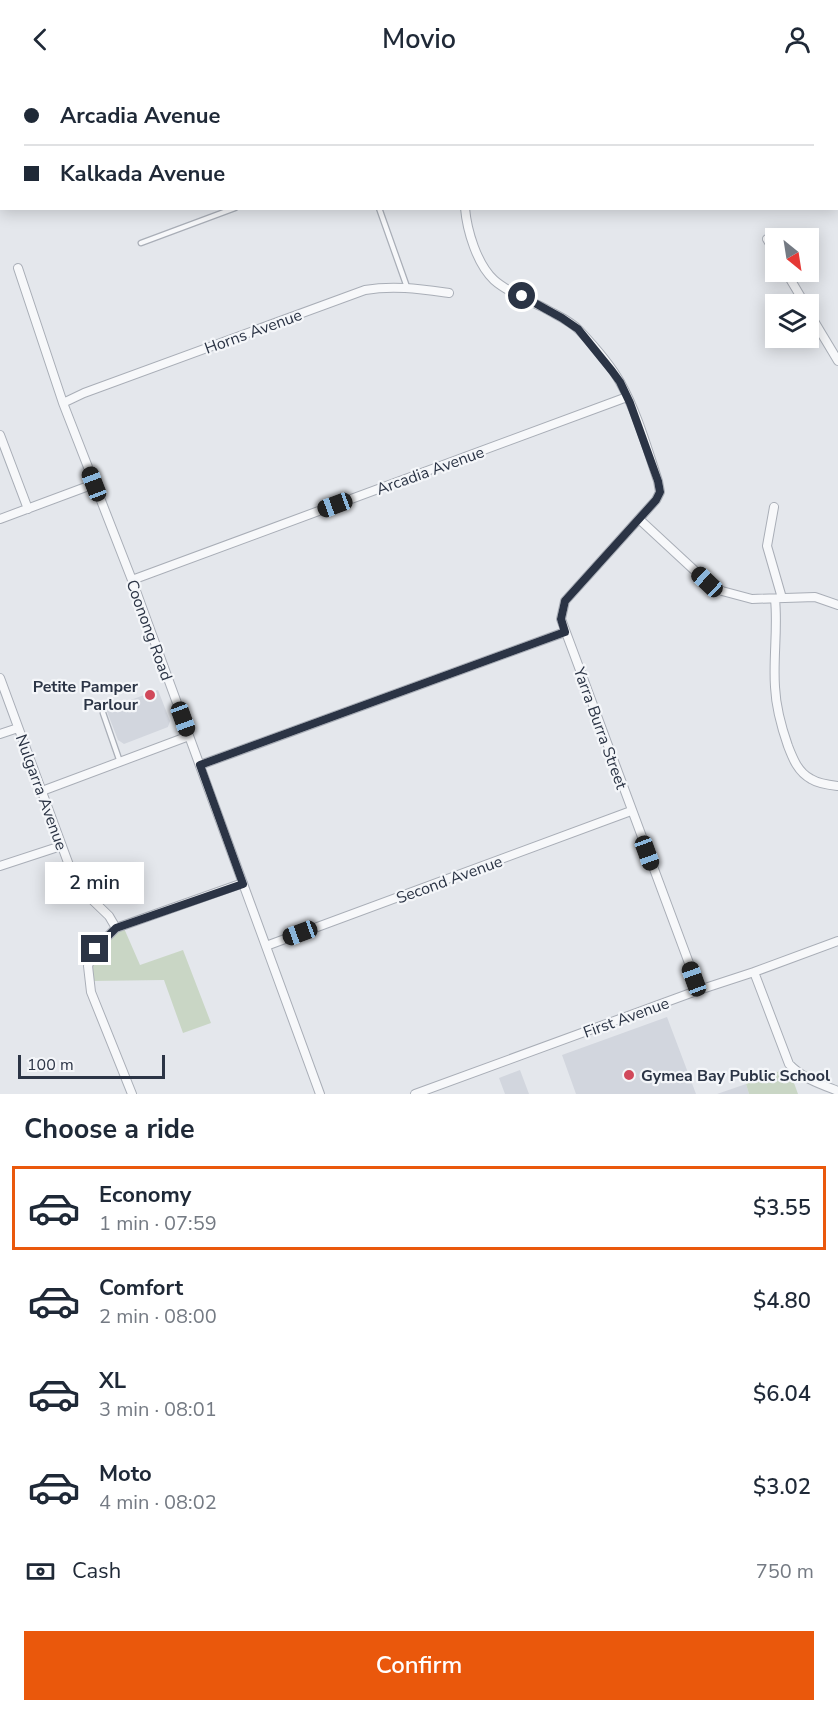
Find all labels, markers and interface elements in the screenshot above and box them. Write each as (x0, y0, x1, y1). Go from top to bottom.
text: Movio (382, 21, 456, 58)
icon: back (24, 23, 57, 56)
icon: person (781, 23, 814, 56)
text: Arcadia Avenue (60, 101, 221, 131)
text: Kalkada Avenue (60, 159, 225, 189)
north arrow (765, 228, 819, 282)
map controls (765, 228, 819, 348)
route start (508, 282, 535, 309)
button: layers (765, 294, 819, 348)
street label: Horns Avenue (202, 304, 305, 360)
street label: Arcadia Avenue (373, 441, 487, 501)
car (79, 464, 109, 504)
car (315, 490, 355, 520)
car (688, 563, 726, 601)
street label: Coonong Road (121, 577, 177, 684)
street label: Yarra Burra Street (567, 663, 632, 793)
place label: Petite Pamper Parlour (33, 676, 139, 716)
marker: Petite Pamper Parlour (143, 688, 157, 702)
car (168, 699, 198, 739)
street label: Nulgarra Avenue (10, 731, 72, 853)
car (632, 833, 662, 873)
street label: Second Avenue (393, 851, 505, 909)
callout: 2 min (46, 862, 144, 904)
text: 2 min (69, 869, 120, 896)
car (280, 918, 320, 948)
route end (81, 935, 108, 962)
car (679, 959, 709, 999)
street label: First Avenue (580, 992, 672, 1044)
scale bar (18, 1052, 165, 1079)
text: 100 m (27, 1054, 74, 1076)
place label: Gymea Bay Public School (641, 1065, 830, 1087)
marker: Gymea Bay Public School (622, 1068, 636, 1082)
text: Choose a ride (24, 1111, 195, 1148)
text: Economy (99, 1180, 191, 1210)
icon: car (27, 1181, 81, 1235)
text: $3.55 (753, 1193, 811, 1223)
text: 1 min · 07:59 (99, 1210, 217, 1237)
text: Comfort (99, 1273, 183, 1303)
icon: car (27, 1274, 81, 1328)
text: $4.80 (753, 1286, 811, 1316)
text: 2 min · 08:00 (99, 1303, 217, 1330)
text: XL (99, 1366, 126, 1396)
icon: car (27, 1367, 81, 1421)
text: $6.04 (753, 1379, 811, 1409)
text: 3 min · 08:01 (99, 1396, 217, 1423)
text: Moto (99, 1459, 152, 1489)
icon: car (27, 1460, 81, 1514)
text: $3.02 (753, 1472, 811, 1502)
text: 4 min · 08:02 (99, 1489, 217, 1516)
icon: cash (24, 1555, 57, 1588)
text: Cash (72, 1556, 121, 1586)
text: 750 m (756, 1558, 814, 1585)
button: Confirm (24, 1631, 814, 1700)

